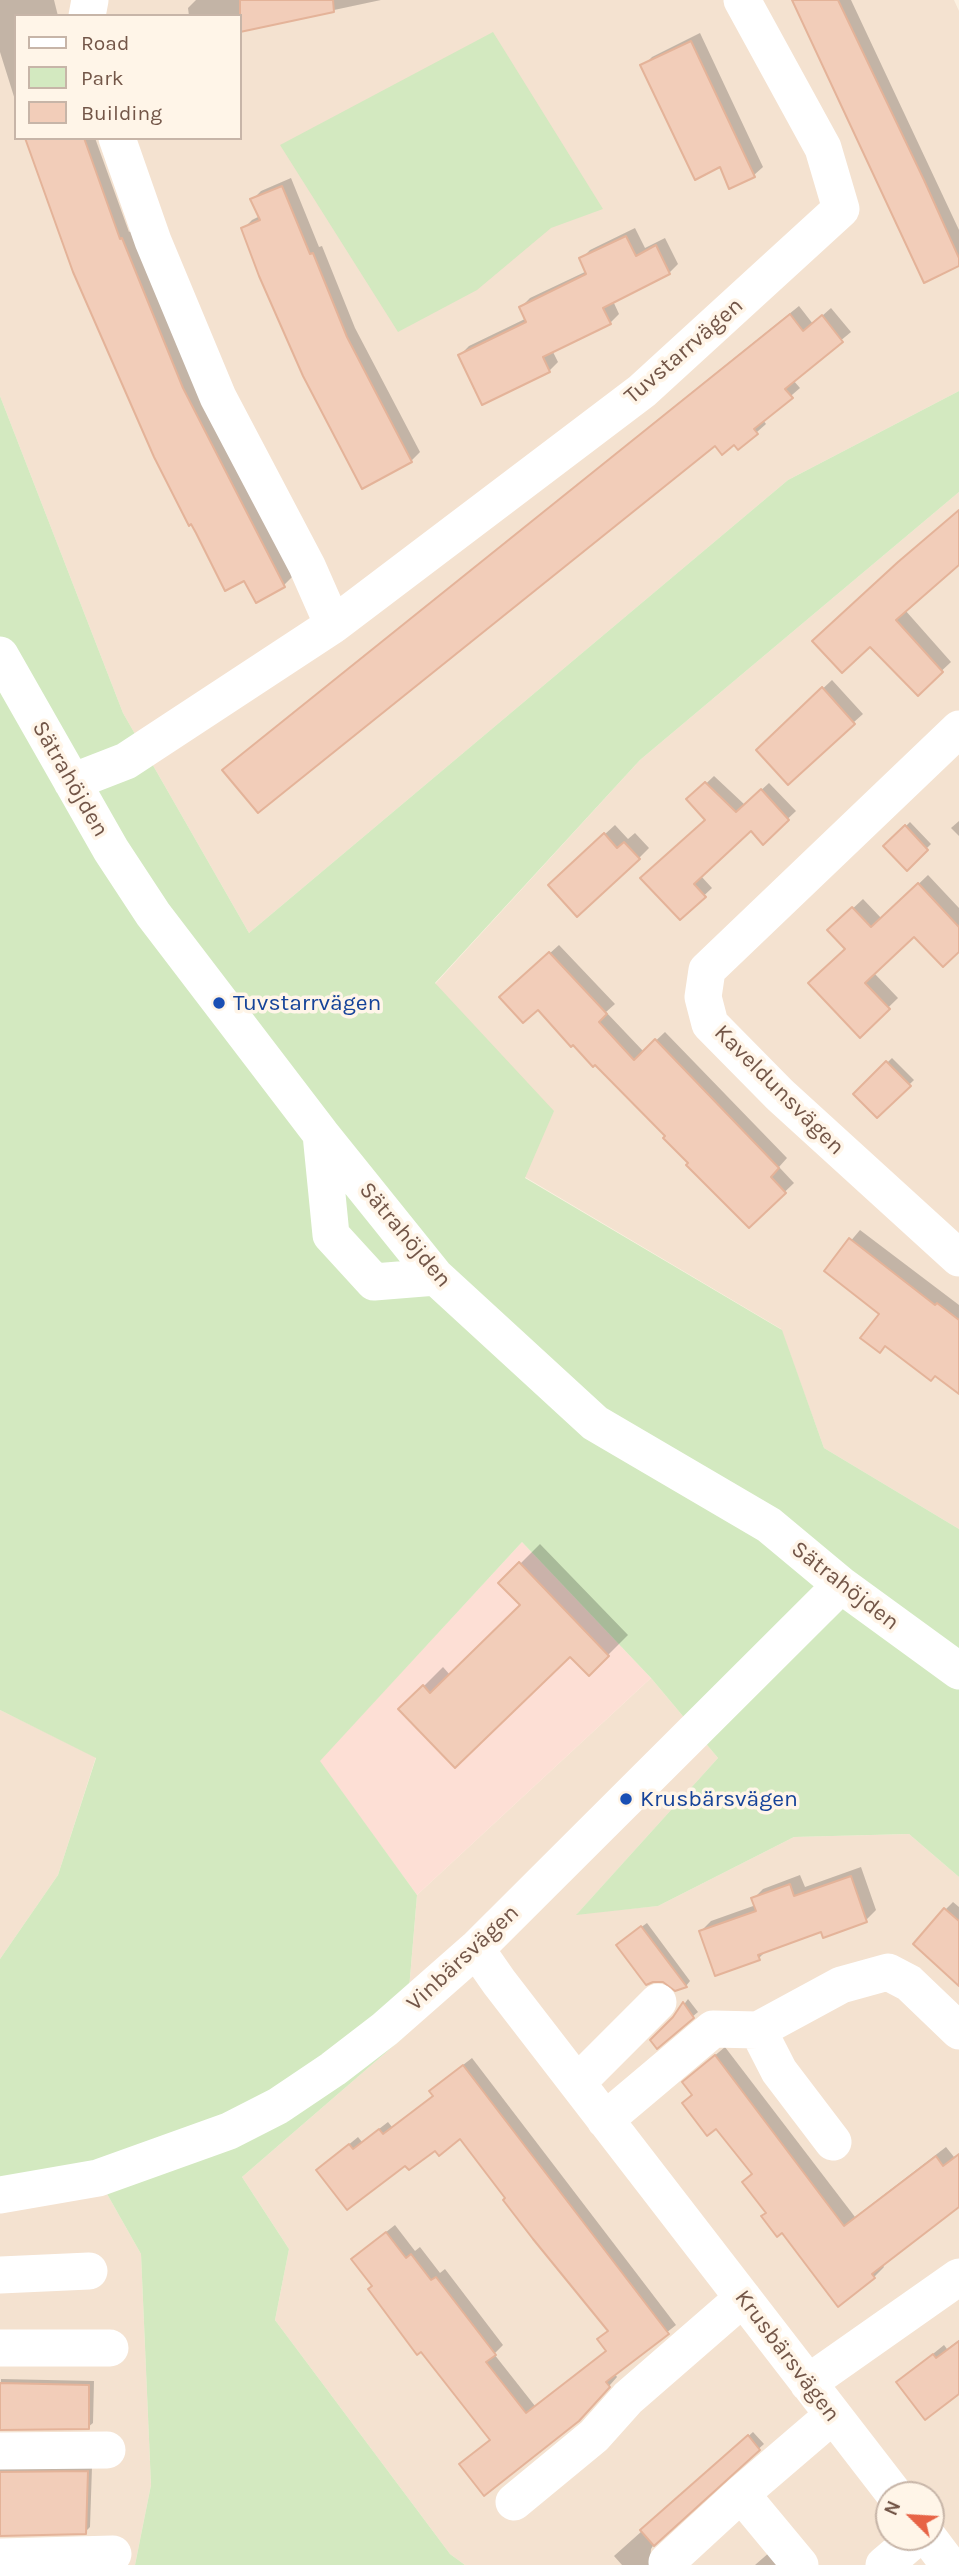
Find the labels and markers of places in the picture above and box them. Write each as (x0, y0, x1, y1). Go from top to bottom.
place label: Tuvstarrvägen (233, 989, 381, 1017)
marker: Tuvstarrvägen (211, 995, 227, 1011)
place label: Krusbärsvägen (640, 1785, 798, 1813)
marker: Krusbärsvägen (618, 1791, 634, 1807)

